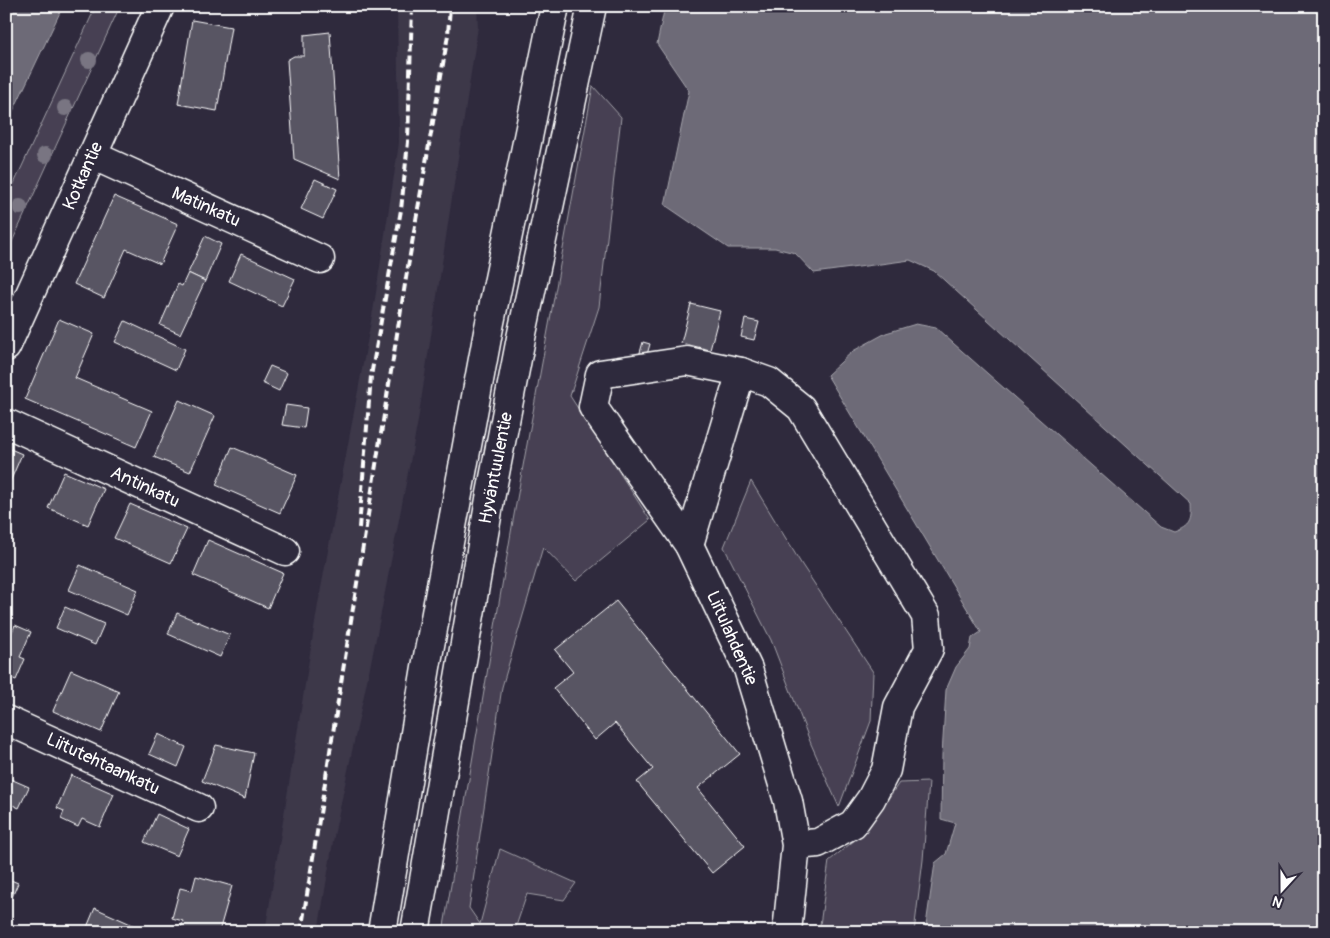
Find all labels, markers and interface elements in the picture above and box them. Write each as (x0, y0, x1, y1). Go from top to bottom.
street label: Kotkantie (58, 138, 108, 214)
street label: Matinkatu (168, 182, 244, 232)
street label: Hyväntuulentie (474, 410, 518, 526)
street label: Antinkatu (107, 461, 183, 513)
street label: Liitulahdentie (701, 587, 763, 689)
street label: Liitutehtaankatu (43, 728, 163, 800)
north arrow (1258, 866, 1308, 916)
text: N (1270, 892, 1285, 911)

